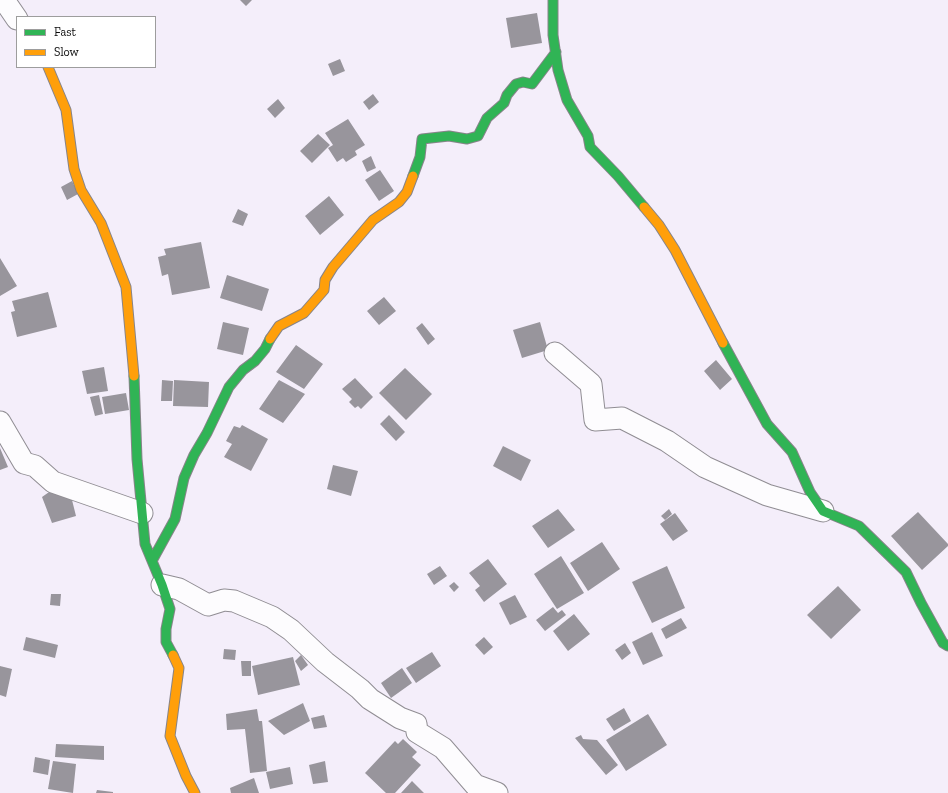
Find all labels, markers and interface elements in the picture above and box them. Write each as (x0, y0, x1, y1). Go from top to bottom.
legend (16, 16, 156, 68)
text: Fast (54, 25, 76, 39)
text: Slow (54, 45, 79, 59)

